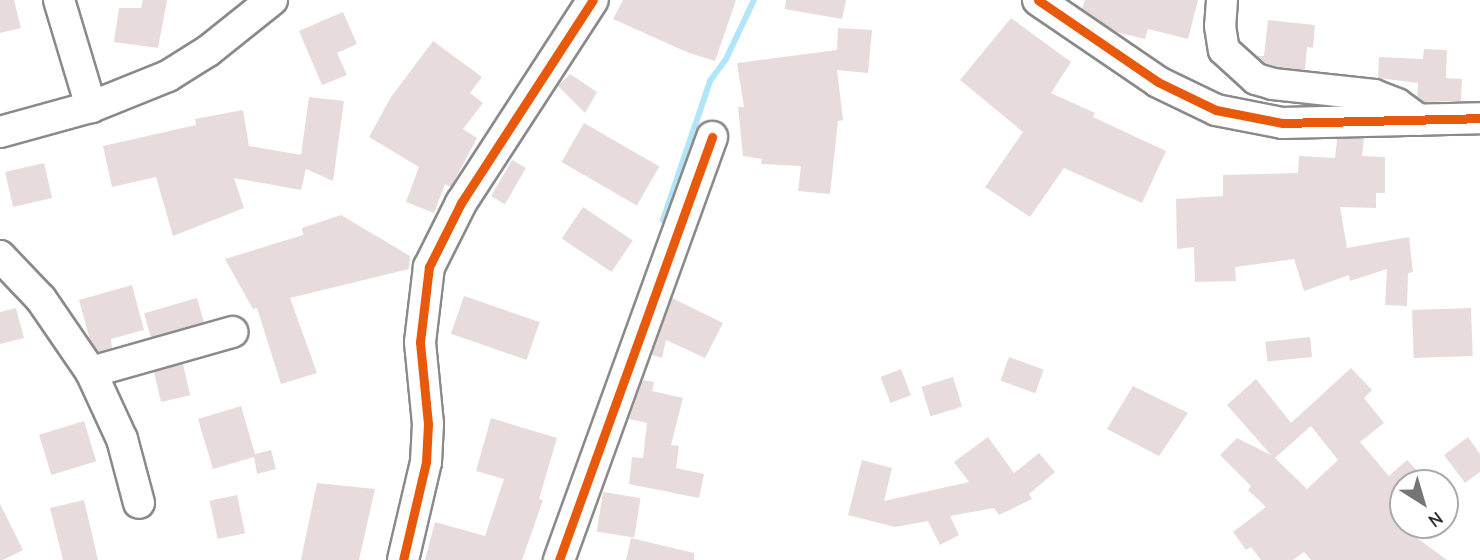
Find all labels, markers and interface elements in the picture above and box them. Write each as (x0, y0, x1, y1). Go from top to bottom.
north arrow (1389, 469, 1459, 539)
text: N (1424, 507, 1447, 532)

